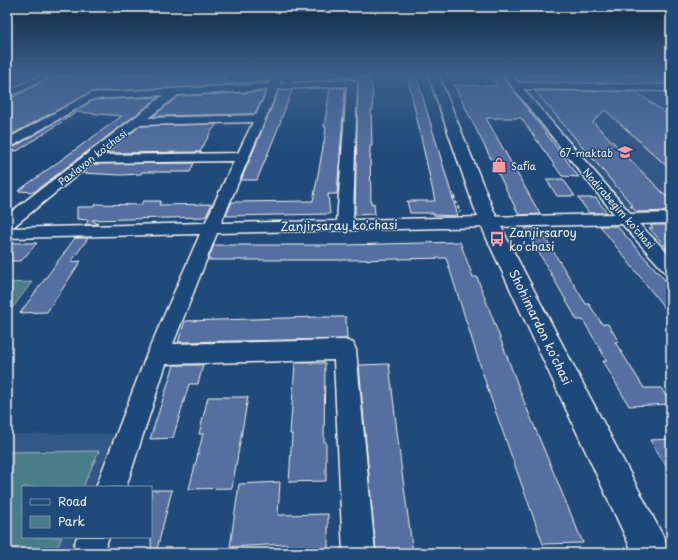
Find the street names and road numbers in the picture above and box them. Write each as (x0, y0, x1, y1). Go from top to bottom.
street label: Paxlavon ko'chasi (54, 125, 130, 189)
street label: Nodirabegim ko'chasi (580, 164, 658, 252)
street label: Zanjirsaray ko'chasi (280, 215, 398, 235)
street label: Shohimardon ko'chasi (505, 266, 577, 388)

